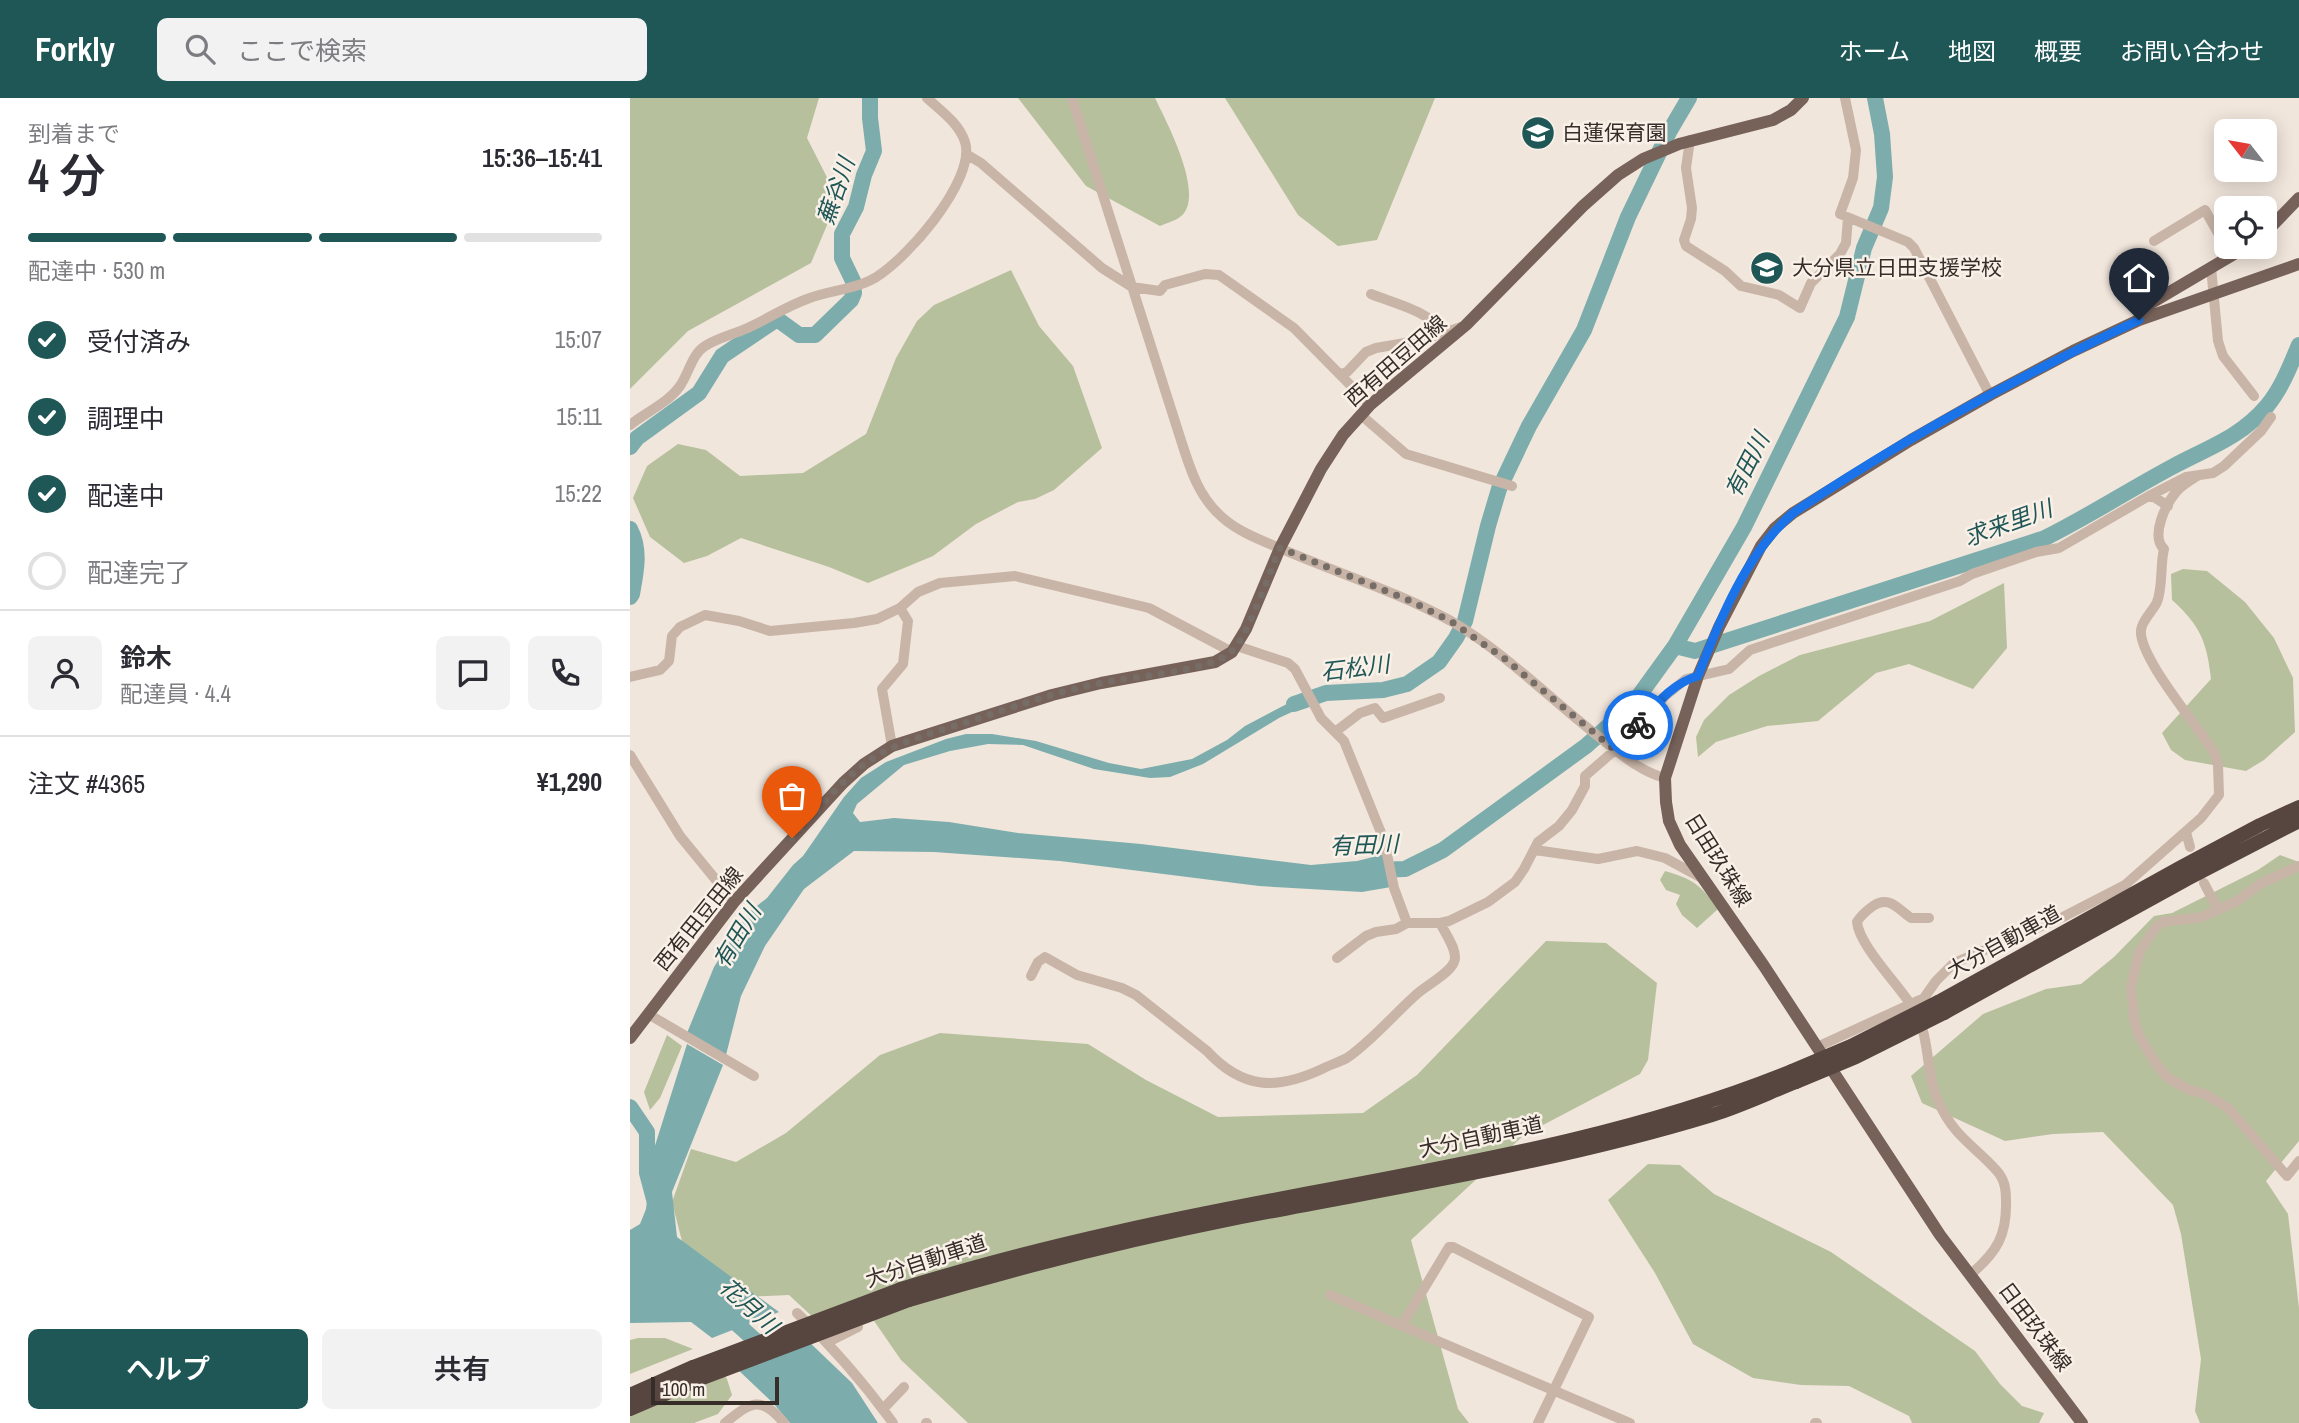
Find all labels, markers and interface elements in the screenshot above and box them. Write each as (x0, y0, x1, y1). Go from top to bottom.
search box (157, 18, 647, 81)
text: Forkly (35, 27, 115, 71)
icon: search (181, 30, 219, 68)
text: ここで検索 (237, 33, 367, 68)
text: ホーム (1839, 35, 1910, 67)
text: 地図 (1948, 35, 1996, 67)
text: 概要 (2034, 35, 2082, 67)
text: お問い合わせ (2120, 35, 2264, 67)
school or university icon: 白蓮保育園 (1519, 114, 1557, 152)
text: 到着まで (28, 118, 120, 149)
place label: 白蓮保育園 (1562, 118, 1667, 147)
north arrow (2214, 119, 2277, 182)
map controls (2214, 119, 2277, 259)
text: 15:36–15:41 (482, 140, 602, 175)
text: 4 分 (28, 144, 105, 206)
water label: 蕪谷川 (810, 150, 862, 229)
button: locate (2214, 196, 2277, 259)
pin (2109, 248, 2169, 320)
school or university icon: 大分県立日田支援学校 (1748, 249, 1786, 287)
place label: 大分県立日田支援学校 (1792, 253, 2002, 282)
text: 配達中 · 530 m (28, 255, 165, 286)
icon: home (2120, 259, 2158, 297)
street label: 西有田豆田線 (1339, 308, 1453, 413)
icon: check (28, 321, 66, 359)
text: 受付済み (87, 324, 191, 359)
text: 15:07 (555, 324, 602, 355)
icon: check (28, 398, 66, 436)
text: 調理中 (87, 401, 165, 436)
text: 15:11 (556, 401, 602, 432)
water label: 有田川 (1717, 424, 1777, 503)
icon: check (28, 475, 66, 513)
text: 配達中 (87, 478, 165, 513)
text: 15:22 (555, 478, 602, 509)
water label: 求来里川 (1959, 491, 2059, 553)
text: 配達完了 (87, 555, 191, 590)
button: person (28, 636, 102, 710)
button: chat (436, 636, 510, 710)
button: phone (528, 636, 602, 710)
text: 鈴木 (120, 640, 172, 675)
water label: 石松川 (1319, 648, 1394, 687)
text: 配達員 · 4.4 (120, 678, 231, 709)
courier (1603, 690, 1673, 760)
icon: bike (1619, 706, 1657, 744)
text: ¥1,290 (537, 764, 602, 799)
text: 注文 #4365 (28, 766, 145, 801)
pin (762, 766, 822, 838)
icon: bag (773, 777, 811, 815)
street label: 日田玖珠線 (1678, 808, 1759, 912)
water label: 有田川 (1329, 828, 1402, 861)
street label: 西有田豆田線 (648, 861, 750, 977)
water label: 有田川 (706, 896, 769, 973)
street label: 大分自動車道 (1942, 898, 2066, 985)
street label: 大分自動車道 (1416, 1109, 1546, 1164)
street label: 大分自動車道 (861, 1227, 990, 1294)
water label: 花月川 (713, 1271, 788, 1342)
street label: 日田玖珠線 (1992, 1276, 2079, 1377)
button: ヘルプ (28, 1329, 308, 1409)
button: 共有 (322, 1329, 602, 1409)
scale bar (651, 1374, 779, 1406)
text: 100 m (662, 1376, 705, 1402)

